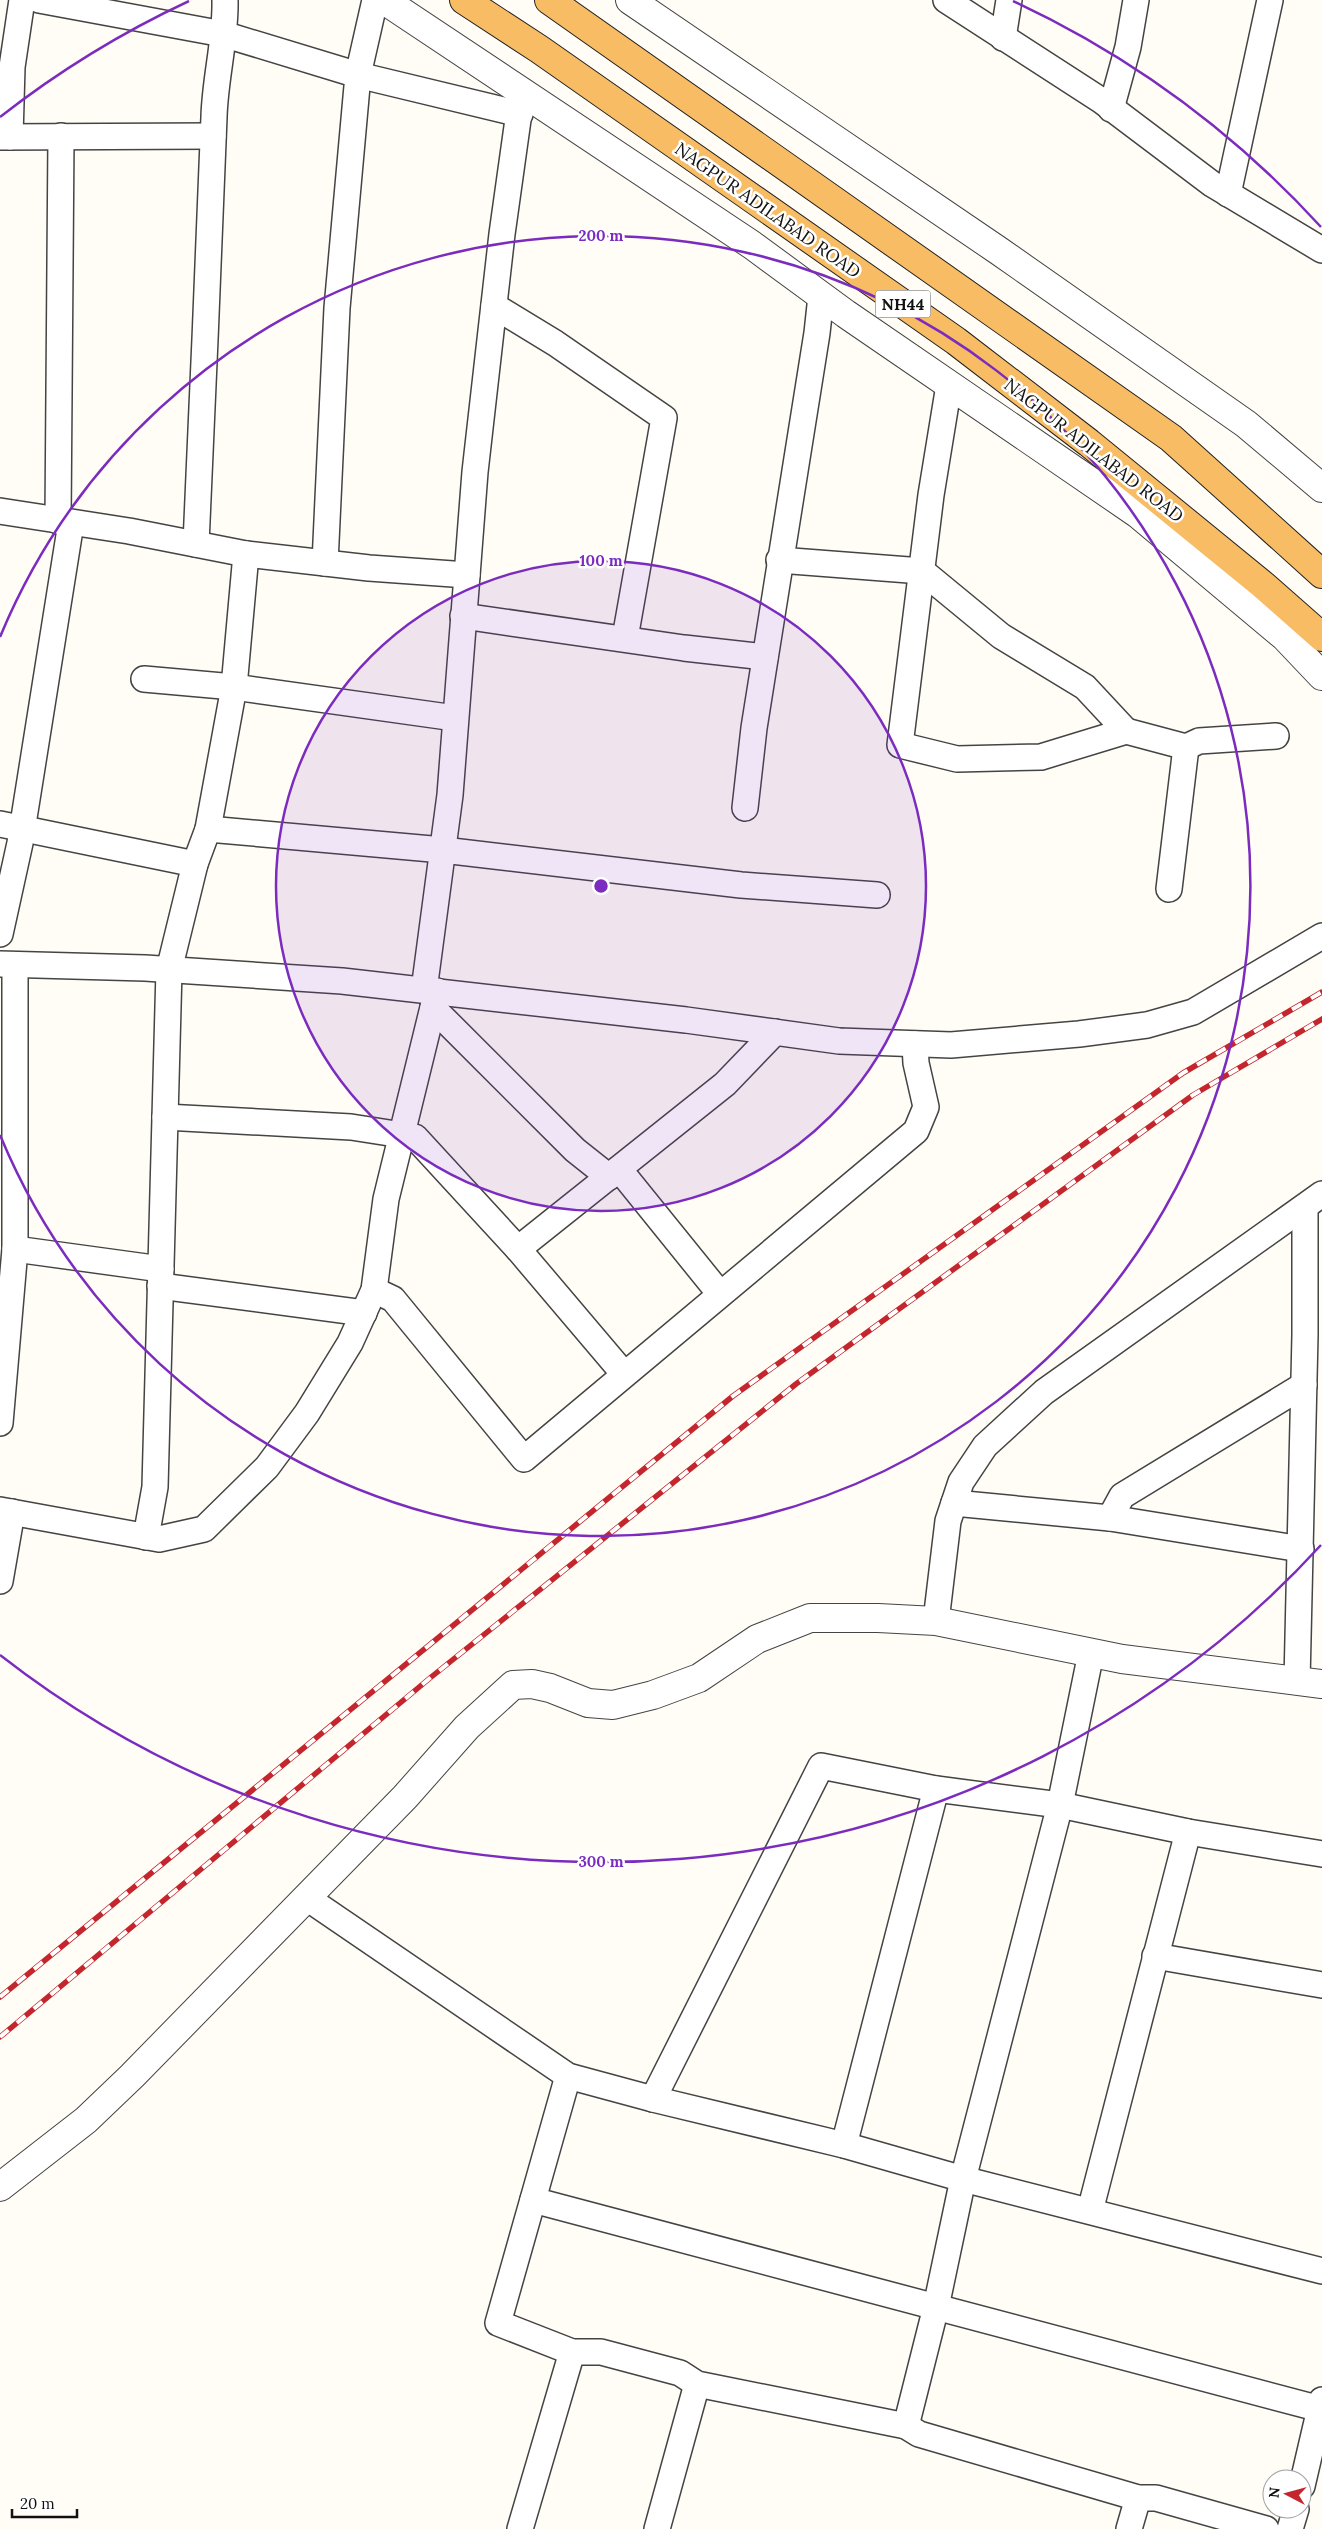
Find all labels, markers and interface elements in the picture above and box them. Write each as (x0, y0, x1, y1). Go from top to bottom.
street label: NAGPUR ADILABAD ROAD (671, 137, 865, 283)
text: 200 m (579, 226, 624, 245)
road number: NH44 (876, 290, 930, 318)
street label: NAGPUR ADILABAD ROAD (1000, 373, 1188, 527)
text: 100 m (580, 551, 623, 570)
centre of rings (592, 877, 610, 895)
text: 300 m (578, 1852, 624, 1871)
north arrow (1262, 2469, 1312, 2519)
scale bar (12, 2486, 78, 2518)
text: N (1265, 2486, 1284, 2499)
text: 20 m (20, 2494, 55, 2513)

